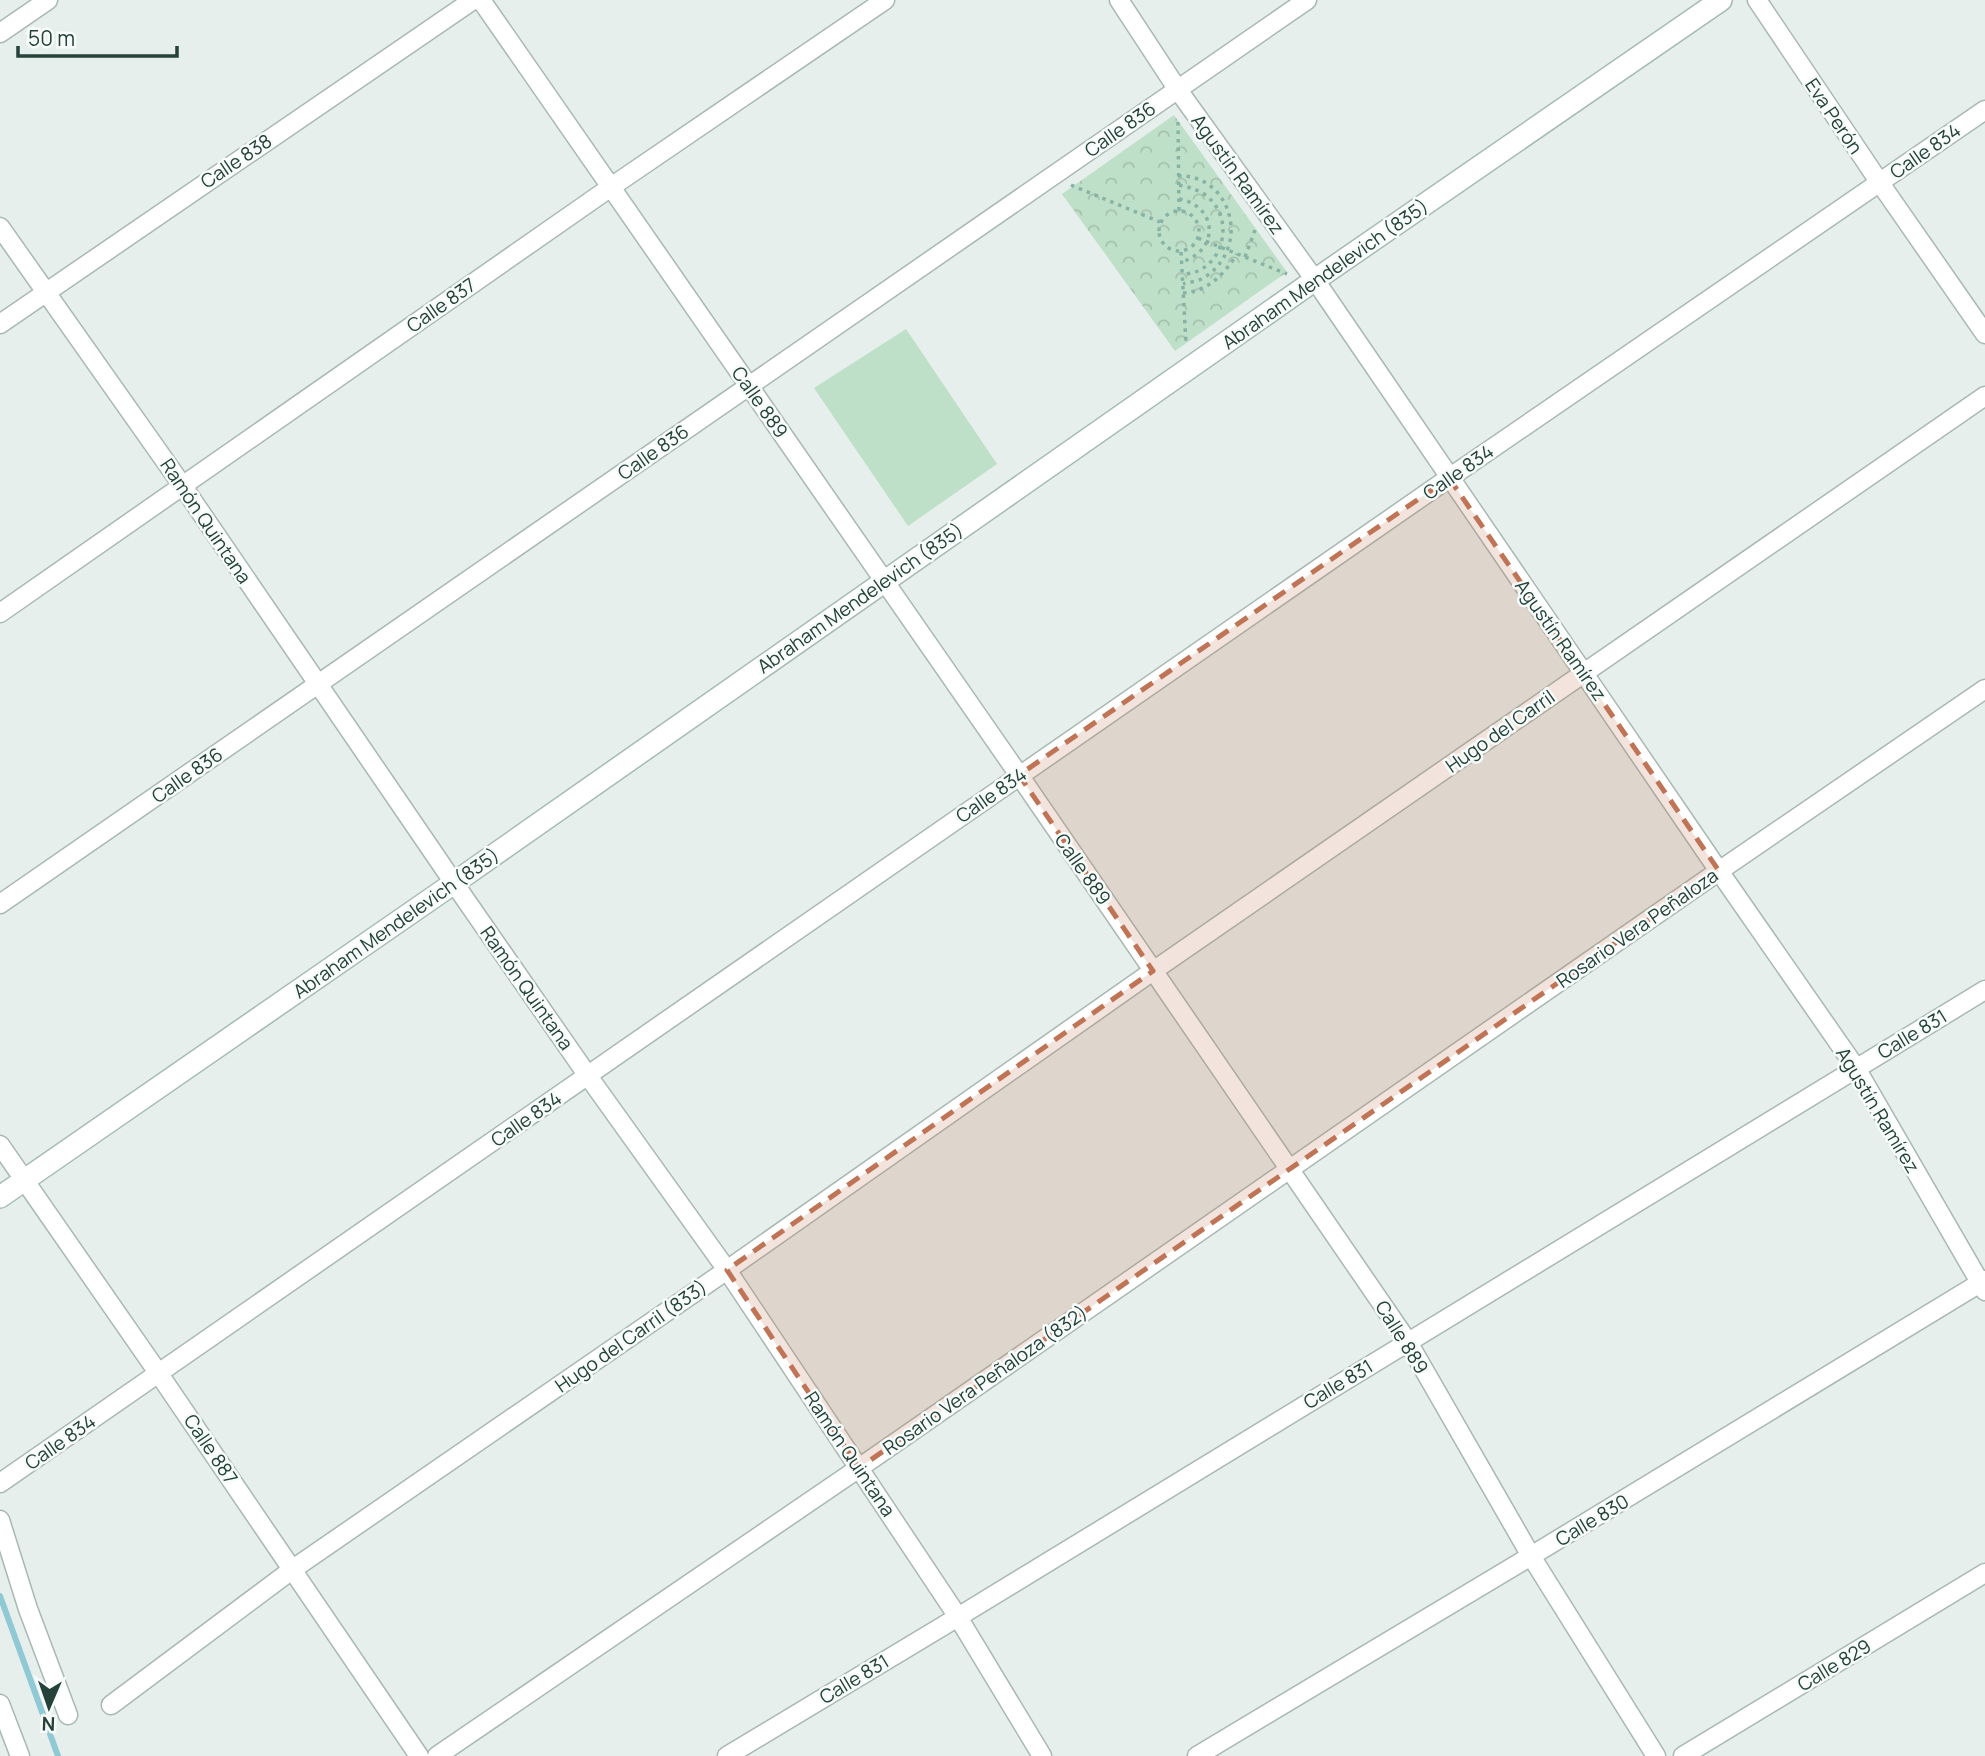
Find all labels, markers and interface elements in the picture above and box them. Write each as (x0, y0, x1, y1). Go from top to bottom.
scale bar (18, 14, 177, 58)
text: 50 m (28, 24, 75, 52)
street label: Eva Perón (1799, 73, 1869, 159)
street label: Calle 836 (1079, 95, 1161, 163)
street label: Agustín Ramírez (1186, 109, 1290, 239)
street label: Calle 834 (1885, 117, 1965, 185)
street label: Calle 838 (195, 128, 277, 194)
street label: Abraham Mendelevich (835) (1217, 193, 1433, 355)
street label: Calle 837 (401, 272, 481, 338)
street label: Calle 889 (726, 361, 794, 443)
street label: Calle 836 (612, 418, 694, 486)
street label: Calle 834 (1418, 438, 1498, 506)
street label: Ramón Quintana (154, 453, 258, 589)
street label: Abraham Mendelevich (835) (752, 517, 968, 679)
street label: Agustín Ramírez (1509, 574, 1613, 706)
street label: Hugo del Carril (1440, 684, 1560, 778)
street label: Calle 836 (146, 741, 228, 809)
street label: Calle 834 (951, 761, 1031, 829)
street label: Calle 889 (1049, 828, 1117, 910)
street label: Abraham Mendelevich (835) (288, 842, 504, 1004)
street label: Rosario Vera Peñaloza (1551, 862, 1723, 994)
street label: Ramón Quintana (475, 921, 579, 1055)
street label: Calle 831 (1872, 1003, 1952, 1065)
street label: Agustín Ramírez (1830, 1042, 1926, 1178)
street label: Calle 834 (486, 1085, 566, 1153)
street label: Hugo del Carril (833) (550, 1274, 712, 1398)
street label: Calle 889 (1369, 1295, 1435, 1379)
street label: Rosario Vera Peñaloza (832) (877, 1299, 1093, 1461)
street label: Calle 831 (1298, 1353, 1378, 1415)
street label: Ramón Quintana (798, 1386, 902, 1522)
street label: Calle 834 (20, 1408, 100, 1476)
street label: Calle 887 (178, 1409, 244, 1489)
street label: Calle 830 (1551, 1488, 1633, 1552)
street label: Calle 829 (1792, 1633, 1876, 1697)
street label: Calle 831 (814, 1648, 894, 1710)
north arrow (14, 1672, 84, 1742)
text: N (41, 1711, 56, 1737)

